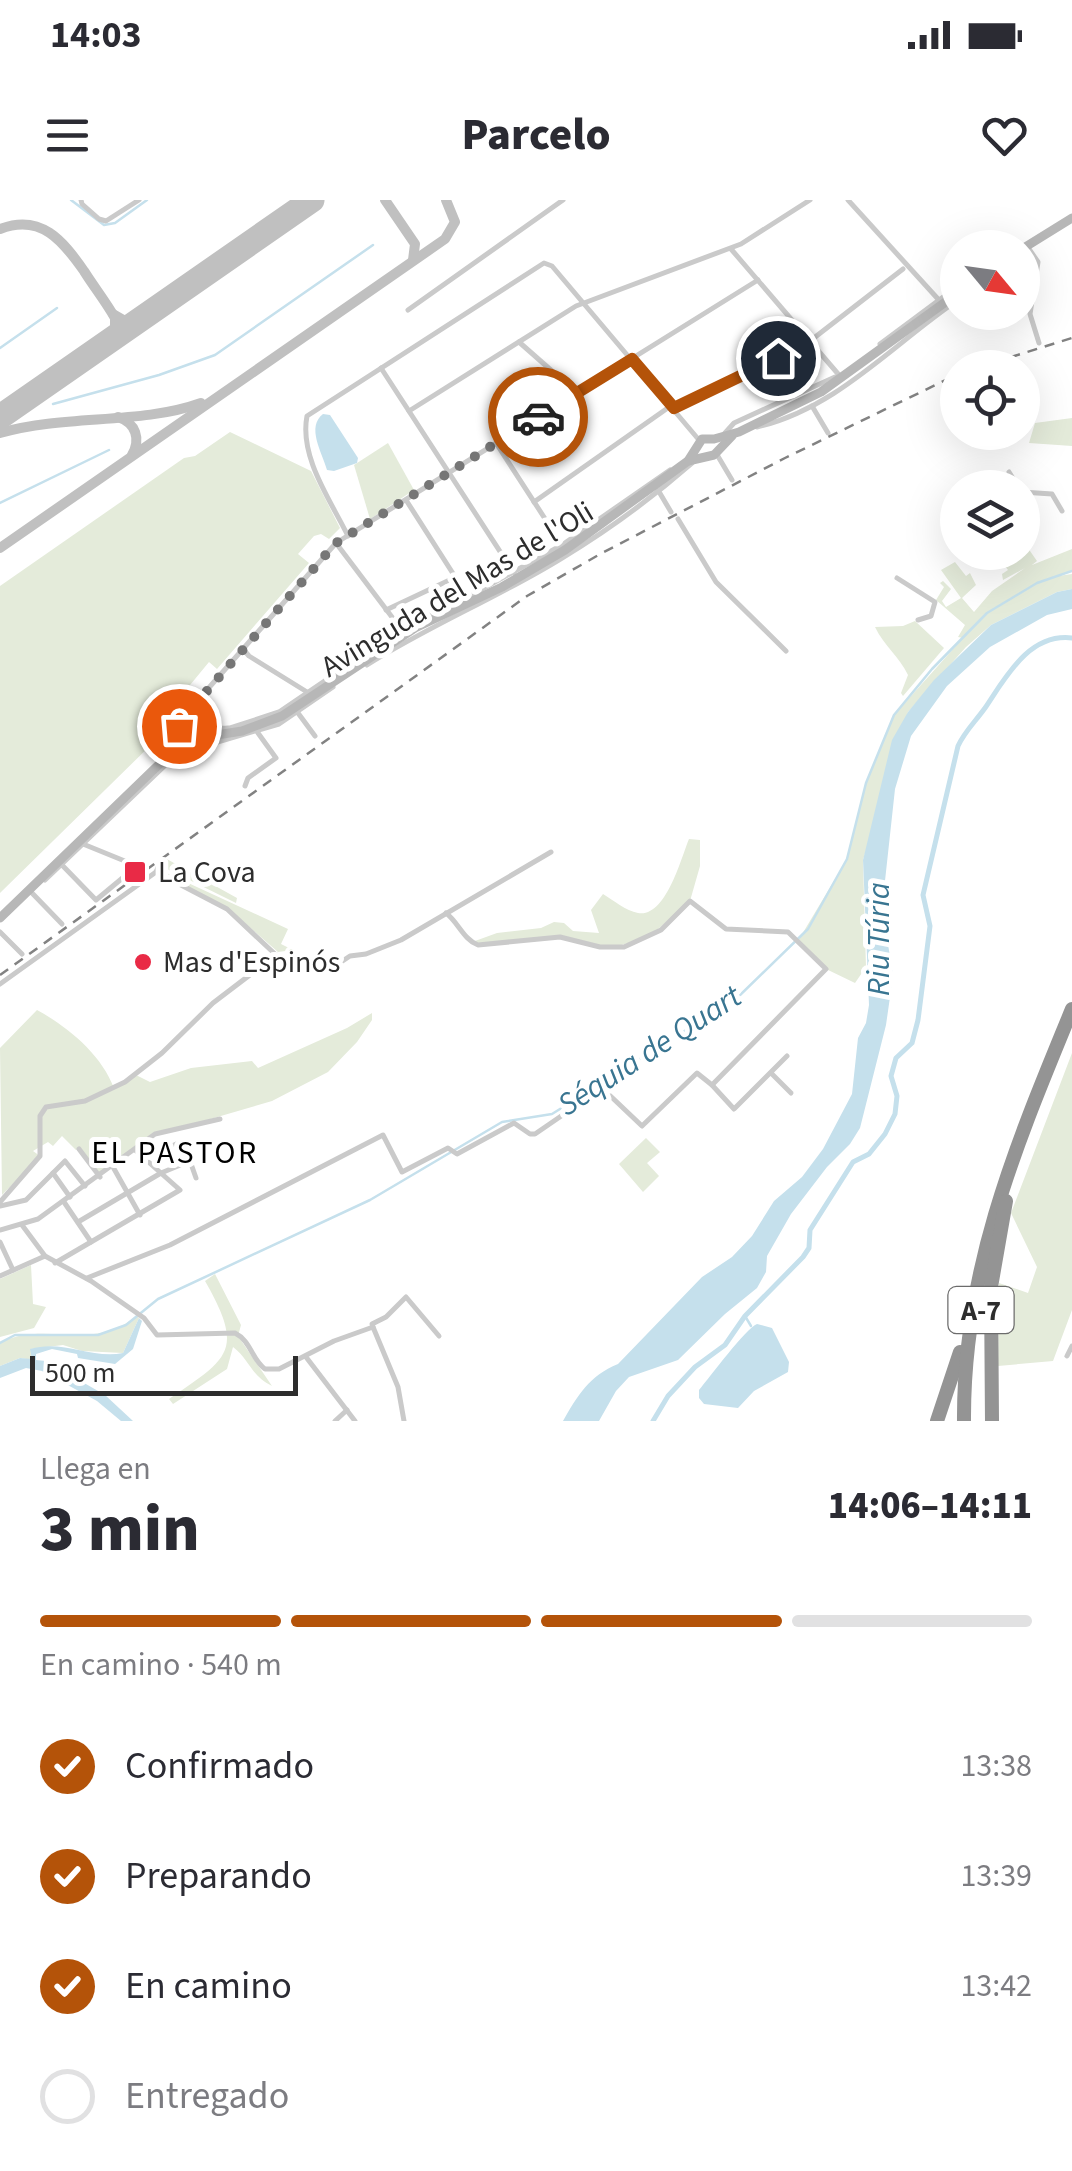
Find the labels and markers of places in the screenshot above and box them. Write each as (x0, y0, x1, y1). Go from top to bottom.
pin (736, 316, 821, 401)
pin (137, 684, 222, 769)
place label: La Cova (158, 851, 256, 894)
marker: La Cova (122, 859, 148, 885)
place label: Mas d'Espinós (163, 941, 340, 984)
marker: Mas d'Espinós (132, 951, 154, 973)

